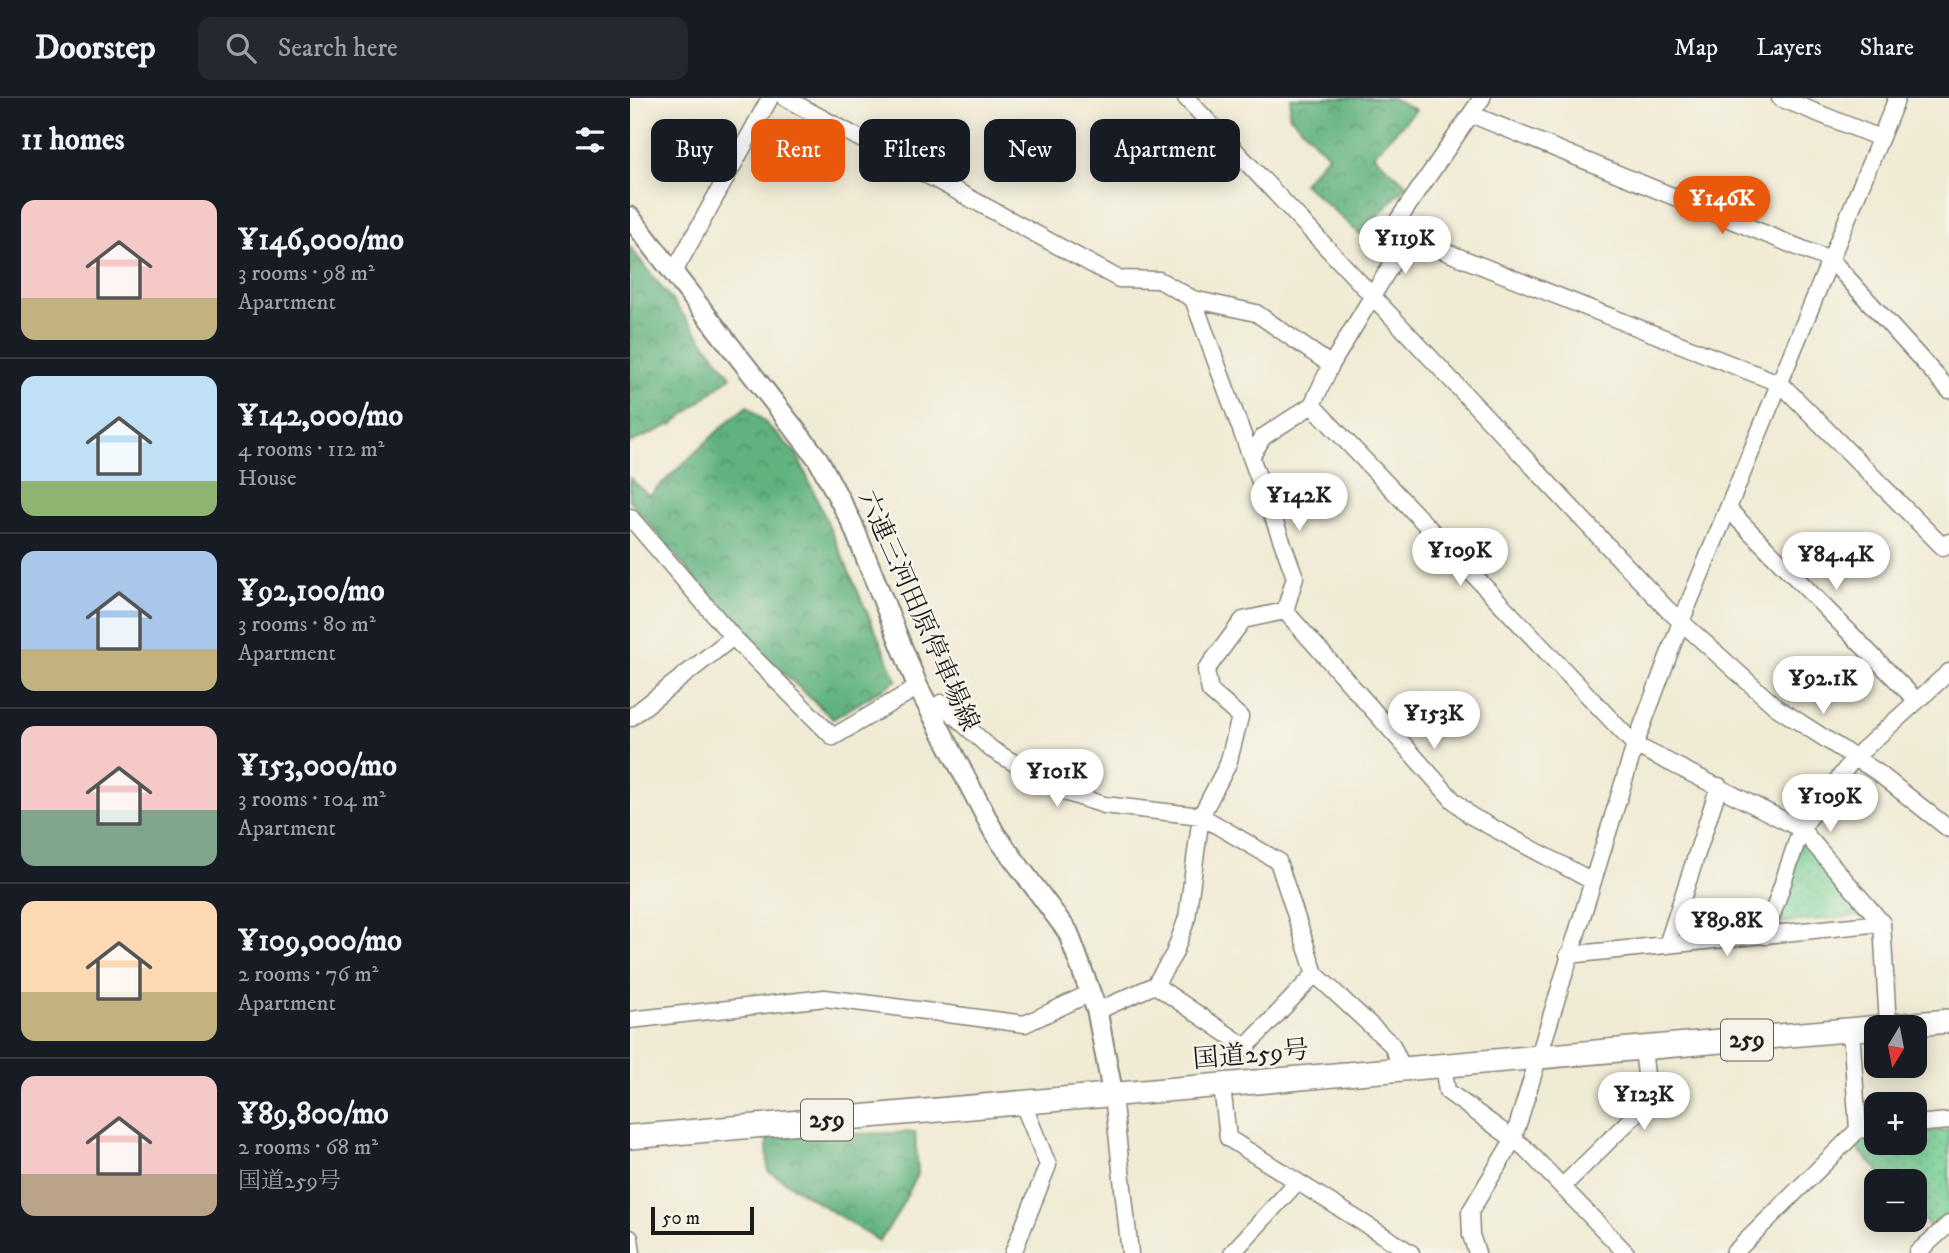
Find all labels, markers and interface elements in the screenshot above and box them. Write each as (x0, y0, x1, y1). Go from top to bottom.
search box (198, 17, 688, 80)
text: Doorstep (35, 28, 156, 69)
icon: search (222, 29, 260, 67)
text: Search here (278, 32, 398, 65)
text: Map (1674, 33, 1718, 63)
text: Layers (1756, 33, 1822, 63)
text: Share (1860, 33, 1914, 63)
chip: Buy (651, 119, 737, 182)
chip: Rent (751, 119, 845, 182)
chip: Filters (859, 119, 970, 182)
chip: New (984, 119, 1076, 182)
chip: Apartment (1090, 119, 1240, 182)
icon: filters (571, 121, 609, 159)
text: 11 homes (21, 122, 125, 159)
pin: ¥146K (1673, 176, 1771, 236)
text: ¥146K (1689, 184, 1755, 213)
pin: ¥119K (1356, 216, 1454, 276)
text: ¥146,000/mo (238, 222, 404, 259)
text: ¥119K (1375, 224, 1435, 253)
icon: home (77, 228, 161, 312)
text: 3 rooms · 98 m² (238, 259, 375, 288)
text: Apartment (238, 288, 336, 317)
text: ¥142,000/mo (238, 398, 403, 435)
icon: home (77, 404, 161, 488)
text: 4 rooms · 112 m² (238, 435, 385, 464)
text: House (238, 464, 296, 493)
pin: ¥142K (1250, 474, 1348, 533)
text: ¥142K (1267, 481, 1331, 510)
street label: 六連三河田原停車場線 (850, 486, 986, 736)
pin: ¥109K (1411, 528, 1509, 588)
pin: ¥84.4K (1779, 532, 1893, 592)
text: ¥109K (1428, 536, 1492, 565)
text: ¥84.4K (1798, 540, 1874, 569)
text: ¥92,100/mo (238, 573, 385, 610)
icon: home (77, 579, 161, 663)
text: 3 rooms · 80 m² (238, 610, 376, 639)
text: Apartment (238, 639, 336, 668)
pin: ¥92.1K (1766, 656, 1880, 716)
text: ¥92.1K (1789, 664, 1857, 693)
pin: ¥153K (1385, 692, 1483, 751)
text: ¥153K (1404, 699, 1464, 728)
text: ¥153,000/mo (238, 748, 397, 785)
pin: ¥101K (1008, 750, 1106, 809)
icon: home (77, 754, 161, 838)
text: ¥101K (1027, 757, 1087, 786)
pin: ¥109K (1781, 774, 1879, 834)
text: ¥109K (1798, 782, 1862, 811)
text: 3 rooms · 104 m² (238, 785, 386, 814)
text: Apartment (238, 814, 336, 843)
pin: ¥89.8K (1670, 898, 1784, 958)
text: ¥89.8K (1691, 906, 1763, 935)
text: ¥109,000/mo (238, 923, 402, 960)
icon: home (77, 929, 161, 1013)
text: 2 rooms · 76 m² (238, 960, 378, 989)
text: Apartment (238, 989, 336, 1018)
north arrow (1864, 1015, 1927, 1078)
map controls (1864, 1015, 1927, 1232)
road number: 259 (1721, 1020, 1773, 1060)
street label: 国道259号 (1192, 1033, 1310, 1077)
pin: ¥123K (1595, 1072, 1693, 1132)
text: ¥123K (1614, 1080, 1674, 1109)
button: + (1864, 1092, 1927, 1155)
text: ¥89,800/mo (238, 1096, 389, 1133)
road number: 259 (801, 1100, 853, 1140)
icon: home (77, 1104, 161, 1188)
text: 2 rooms · 68 m² (238, 1133, 378, 1162)
text: 国道259号 (238, 1167, 341, 1196)
button: − (1864, 1169, 1927, 1232)
scale bar (651, 1204, 754, 1236)
text: 50 m (662, 1207, 700, 1230)

